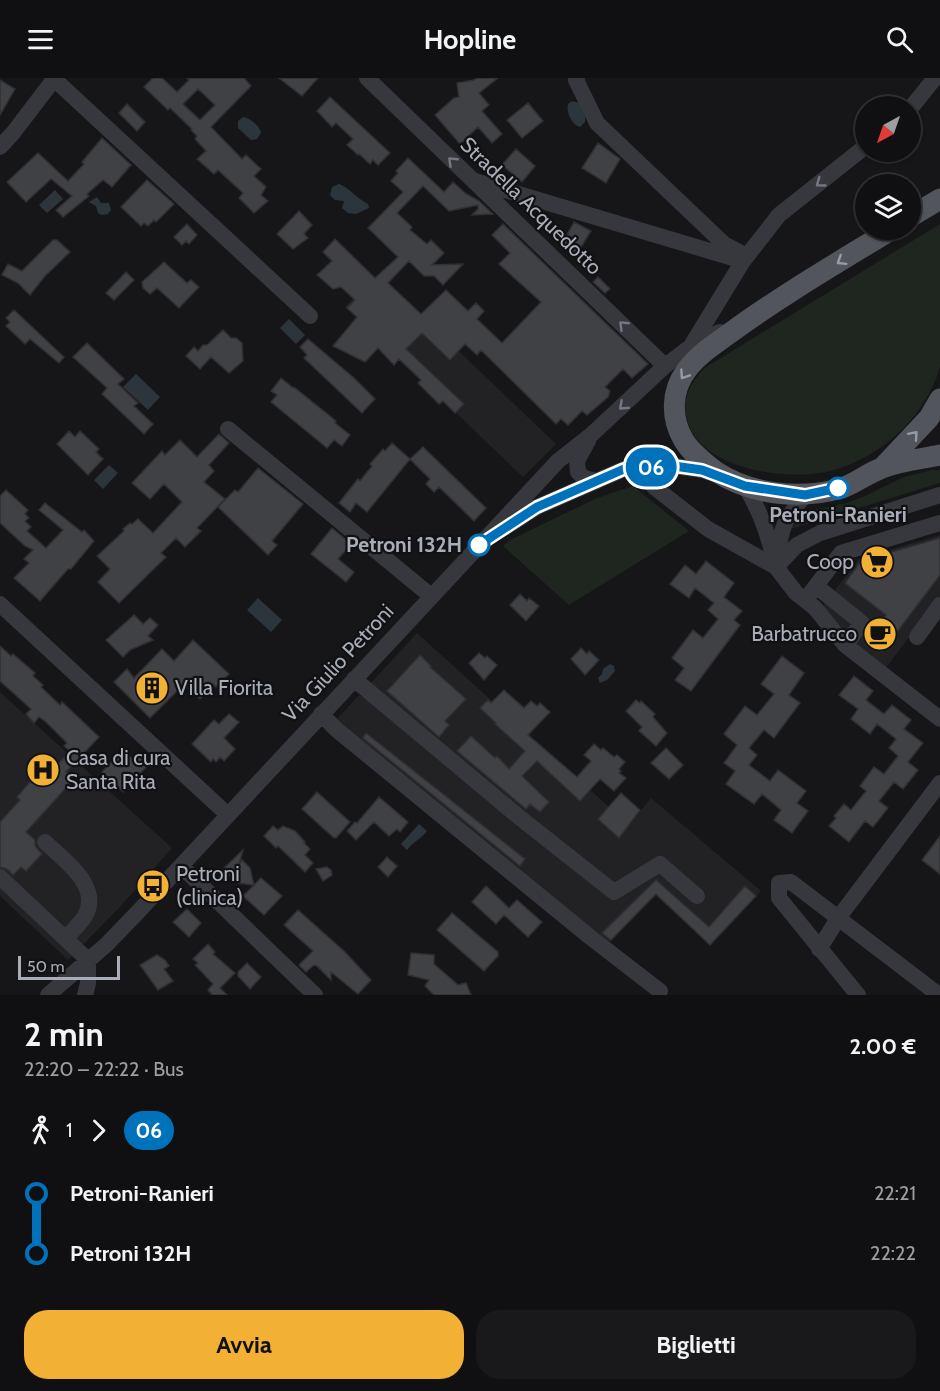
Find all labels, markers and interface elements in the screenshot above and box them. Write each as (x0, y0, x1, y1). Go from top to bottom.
icon: menu (24, 23, 57, 56)
text: Hopline (424, 23, 516, 56)
icon: search (883, 23, 916, 56)
north arrow (855, 96, 921, 162)
map controls (855, 96, 921, 240)
street label: Stradella Acquedotto (455, 132, 607, 280)
one-way arrow (449, 157, 460, 168)
button: layers (855, 174, 921, 240)
one-way arrow (815, 175, 826, 186)
one-way arrow (837, 253, 847, 265)
one-way arrow (619, 321, 629, 332)
one-way arrow (679, 369, 691, 379)
one-way arrow (619, 398, 630, 409)
one-way arrow (907, 431, 918, 442)
line badge: 06 (624, 448, 678, 486)
text: 06 (638, 455, 664, 480)
marker: Petroni-Ranieri (827, 477, 849, 499)
place label: Petroni-Ranieri (769, 502, 907, 527)
place label: Petroni 132H (346, 532, 462, 557)
marker: Petroni 132H (468, 534, 490, 556)
supermarket icon: Coop (859, 544, 895, 580)
place label: Coop (807, 549, 854, 574)
street label: Via Giulio Petroni (277, 599, 399, 727)
cafe icon: Barbatrucco (862, 616, 898, 652)
place label: Barbatrucco (751, 621, 857, 646)
building icon: Villa Fiorita (134, 670, 170, 706)
place label: Villa Fiorita (175, 675, 273, 700)
place label: Casa di cura Santa Rita (66, 745, 170, 794)
hospital icon: Casa di cura Santa Rita (25, 752, 61, 788)
place label: Petroni (clinica) (176, 861, 243, 910)
bus stop icon: Petroni (clinica) (135, 868, 171, 904)
scale bar (18, 953, 120, 980)
text: 50 m (27, 957, 64, 976)
text: 2 min (24, 1014, 104, 1054)
text: 2.00 € (850, 1033, 916, 1060)
text: 22:20 – 22:22 · Bus (24, 1057, 184, 1081)
icon: walk (24, 1114, 57, 1147)
icon: forward (82, 1114, 115, 1147)
text: 1 (66, 1118, 73, 1142)
text: 06 (136, 1118, 162, 1143)
text: Petroni-Ranieri (70, 1180, 214, 1207)
text: 22:21 (874, 1181, 916, 1205)
text: Petroni 132H (70, 1240, 191, 1267)
text: 22:22 (870, 1241, 916, 1265)
button: Avvia (24, 1310, 464, 1379)
button: Biglietti (476, 1310, 916, 1379)

